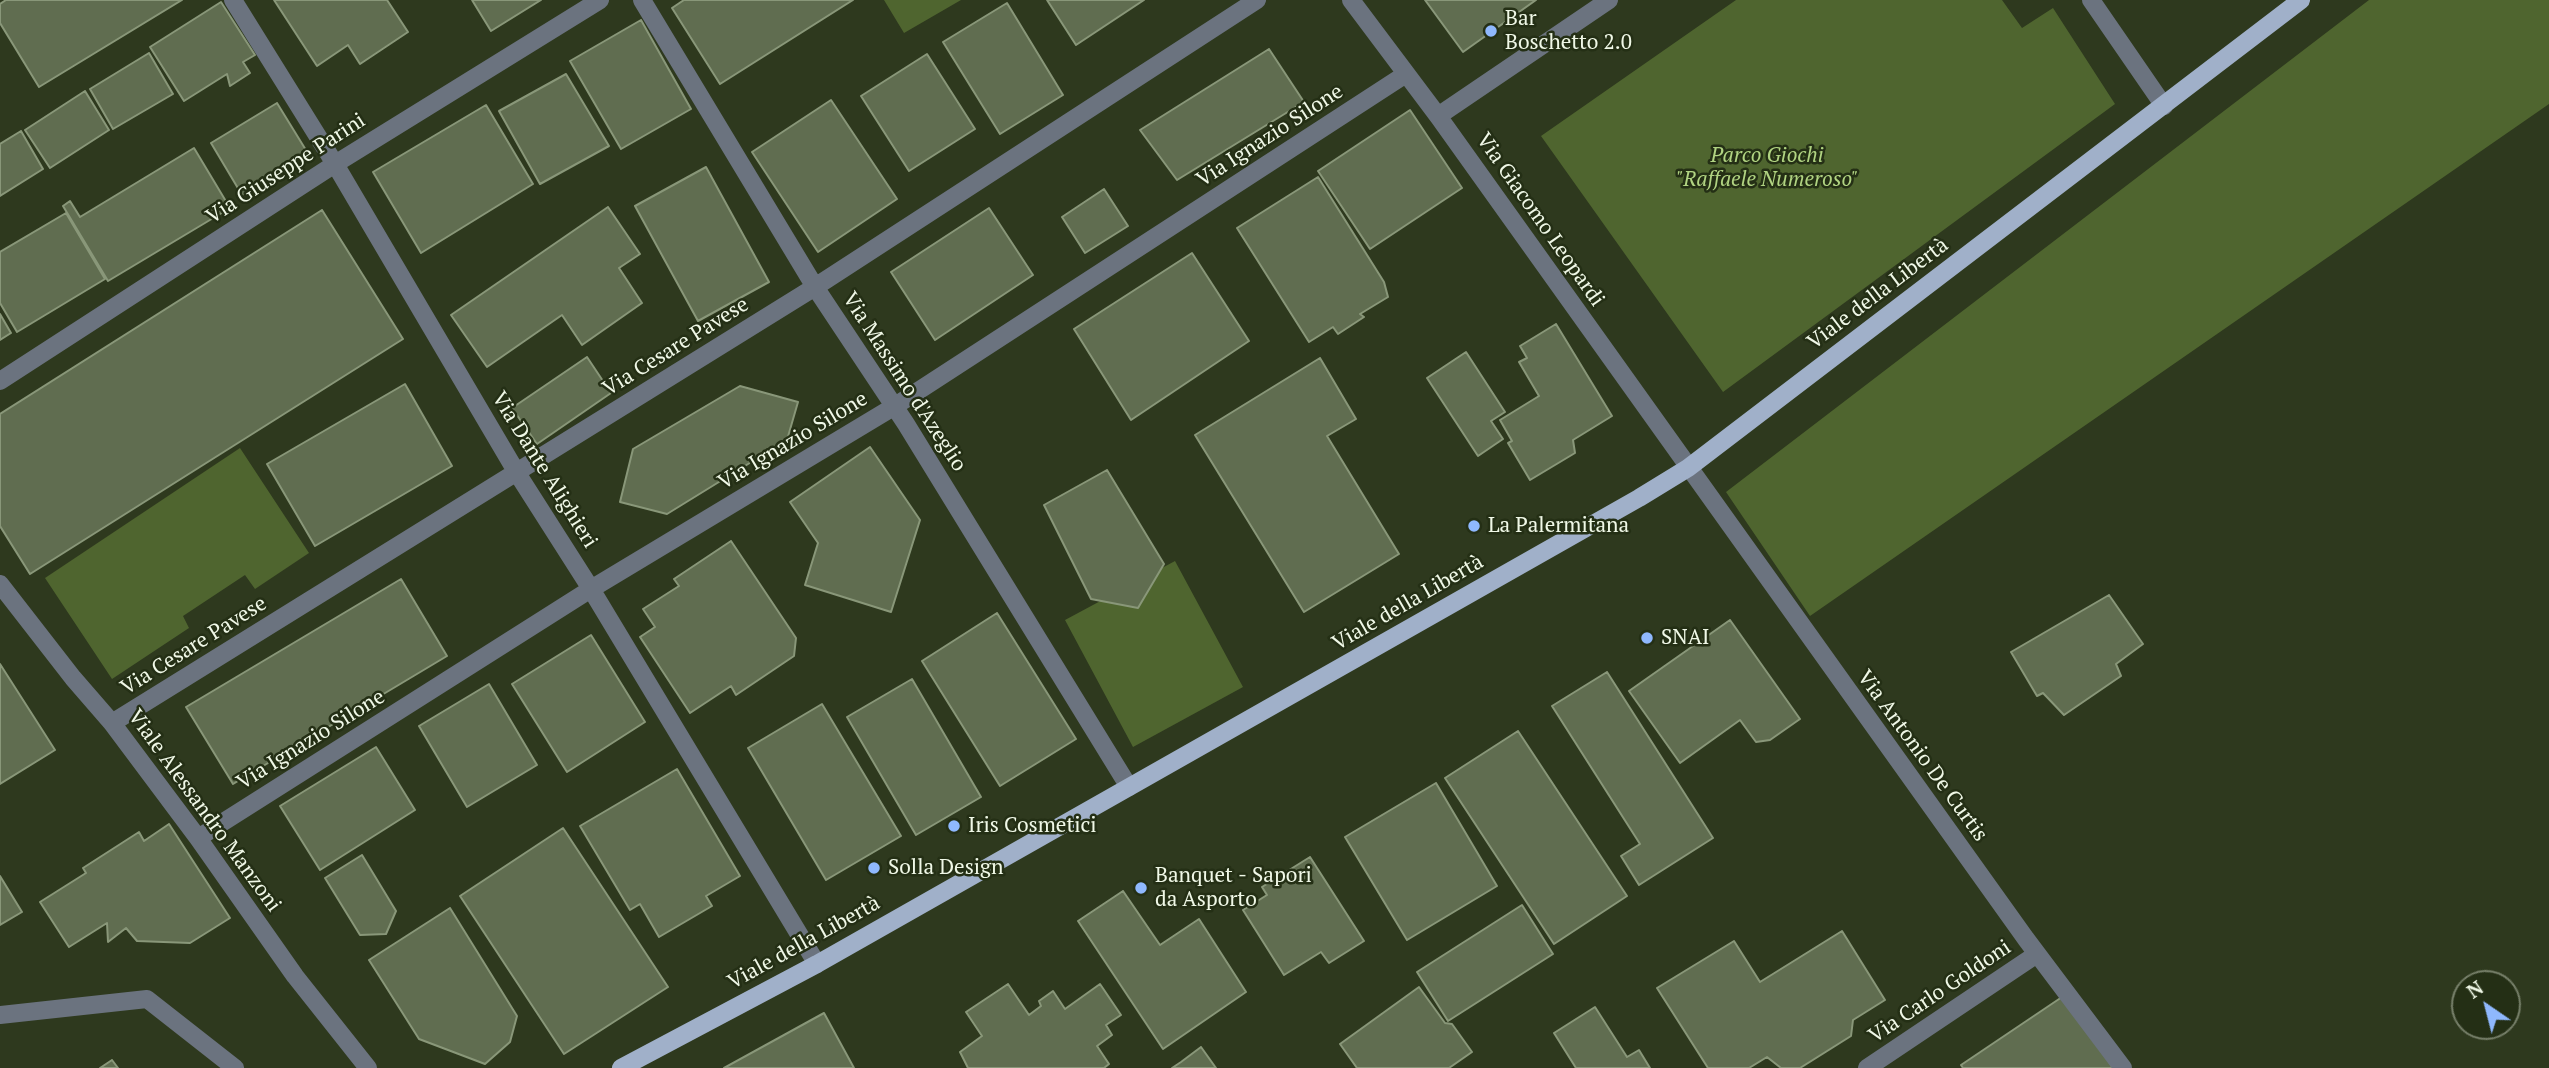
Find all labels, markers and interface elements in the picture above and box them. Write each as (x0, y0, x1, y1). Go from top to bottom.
place label: Bar Boschetto 2.0 (1505, 6, 1632, 56)
marker: Bar Boschetto 2.0 (1483, 23, 1499, 39)
street label: Via Ignazio Silone (1192, 79, 1348, 193)
street label: Via Giuseppe Parini (202, 108, 370, 230)
street label: Via Giacomo Leopardi (1471, 128, 1609, 312)
park label: Parco Giochi "Raffaele Numeroso" (1676, 143, 1858, 193)
street label: Viale della Libertà (1802, 233, 1954, 355)
street label: Via Massimo d'Azeglio (837, 288, 971, 476)
street label: Via Cesare Pavese (599, 292, 753, 402)
street label: Via Ignazio Silone (714, 386, 872, 496)
street label: Via Dante Alighieri (486, 387, 602, 553)
place label: La Palermitana (1488, 513, 1629, 539)
marker: La Palermitana (1466, 518, 1482, 534)
street label: Viale della Libertà (1328, 550, 1488, 656)
street label: Via Cesare Pavese (117, 591, 271, 701)
place label: SNAI (1661, 625, 1709, 651)
marker: SNAI (1639, 630, 1655, 646)
street label: Via Antonio De Curtis (1851, 665, 1993, 847)
street label: Via Ignazio Silone (232, 684, 390, 796)
street label: Viale Alessandro Manzoni (122, 705, 286, 917)
place label: Iris Cosmetici (968, 813, 1097, 839)
marker: Iris Cosmetici (946, 818, 962, 834)
place label: Solla Design (888, 855, 1004, 881)
marker: Solla Design (866, 860, 882, 876)
place label: Banquet - Sapori da Asporto (1155, 863, 1312, 913)
marker: Banquet - Sapori da Asporto (1133, 880, 1149, 896)
street label: Viale della Libertà (723, 891, 885, 995)
street label: Via Carlo Goldoni (1864, 935, 2016, 1049)
north arrow (2451, 970, 2521, 1040)
text: N (2462, 975, 2488, 1003)

